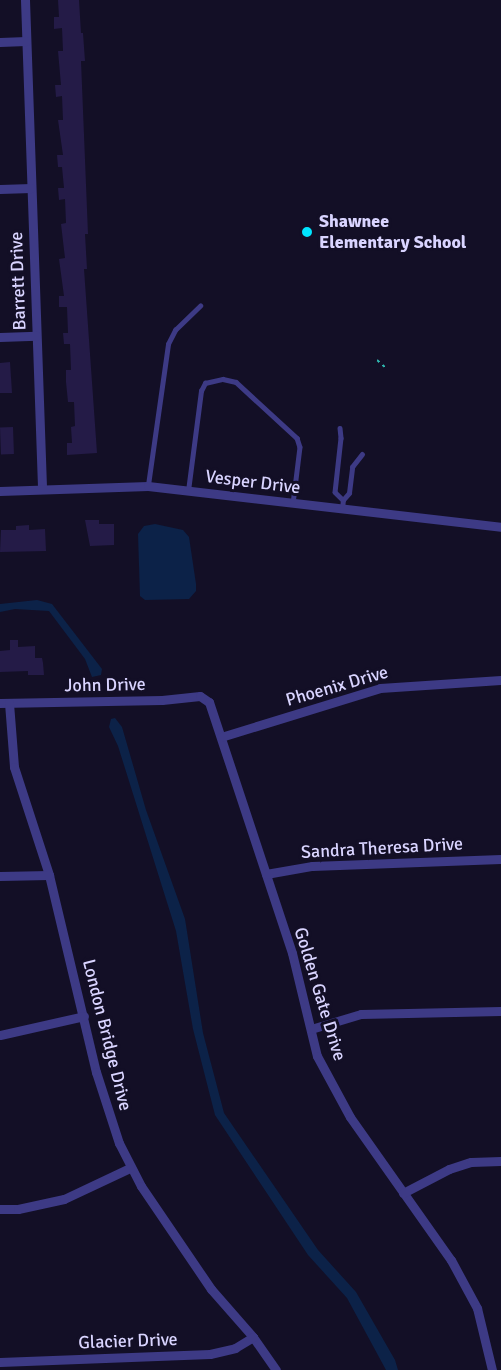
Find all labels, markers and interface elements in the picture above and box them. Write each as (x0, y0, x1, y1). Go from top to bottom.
place label: Shawnee Elementary School (319, 211, 466, 254)
marker: Shawnee Elementary School (300, 225, 314, 239)
street label: Barrett Drive (5, 231, 31, 331)
street label: Vesper Drive (204, 465, 302, 499)
street label: Phoenix Drive (283, 661, 391, 711)
street label: John Drive (64, 673, 146, 697)
street label: Sandra Theresa Drive (300, 833, 464, 863)
street label: Golden Gate Drive (289, 925, 351, 1063)
street label: London Bridge Drive (78, 957, 136, 1113)
street label: Glacier Drive (78, 1328, 178, 1354)

